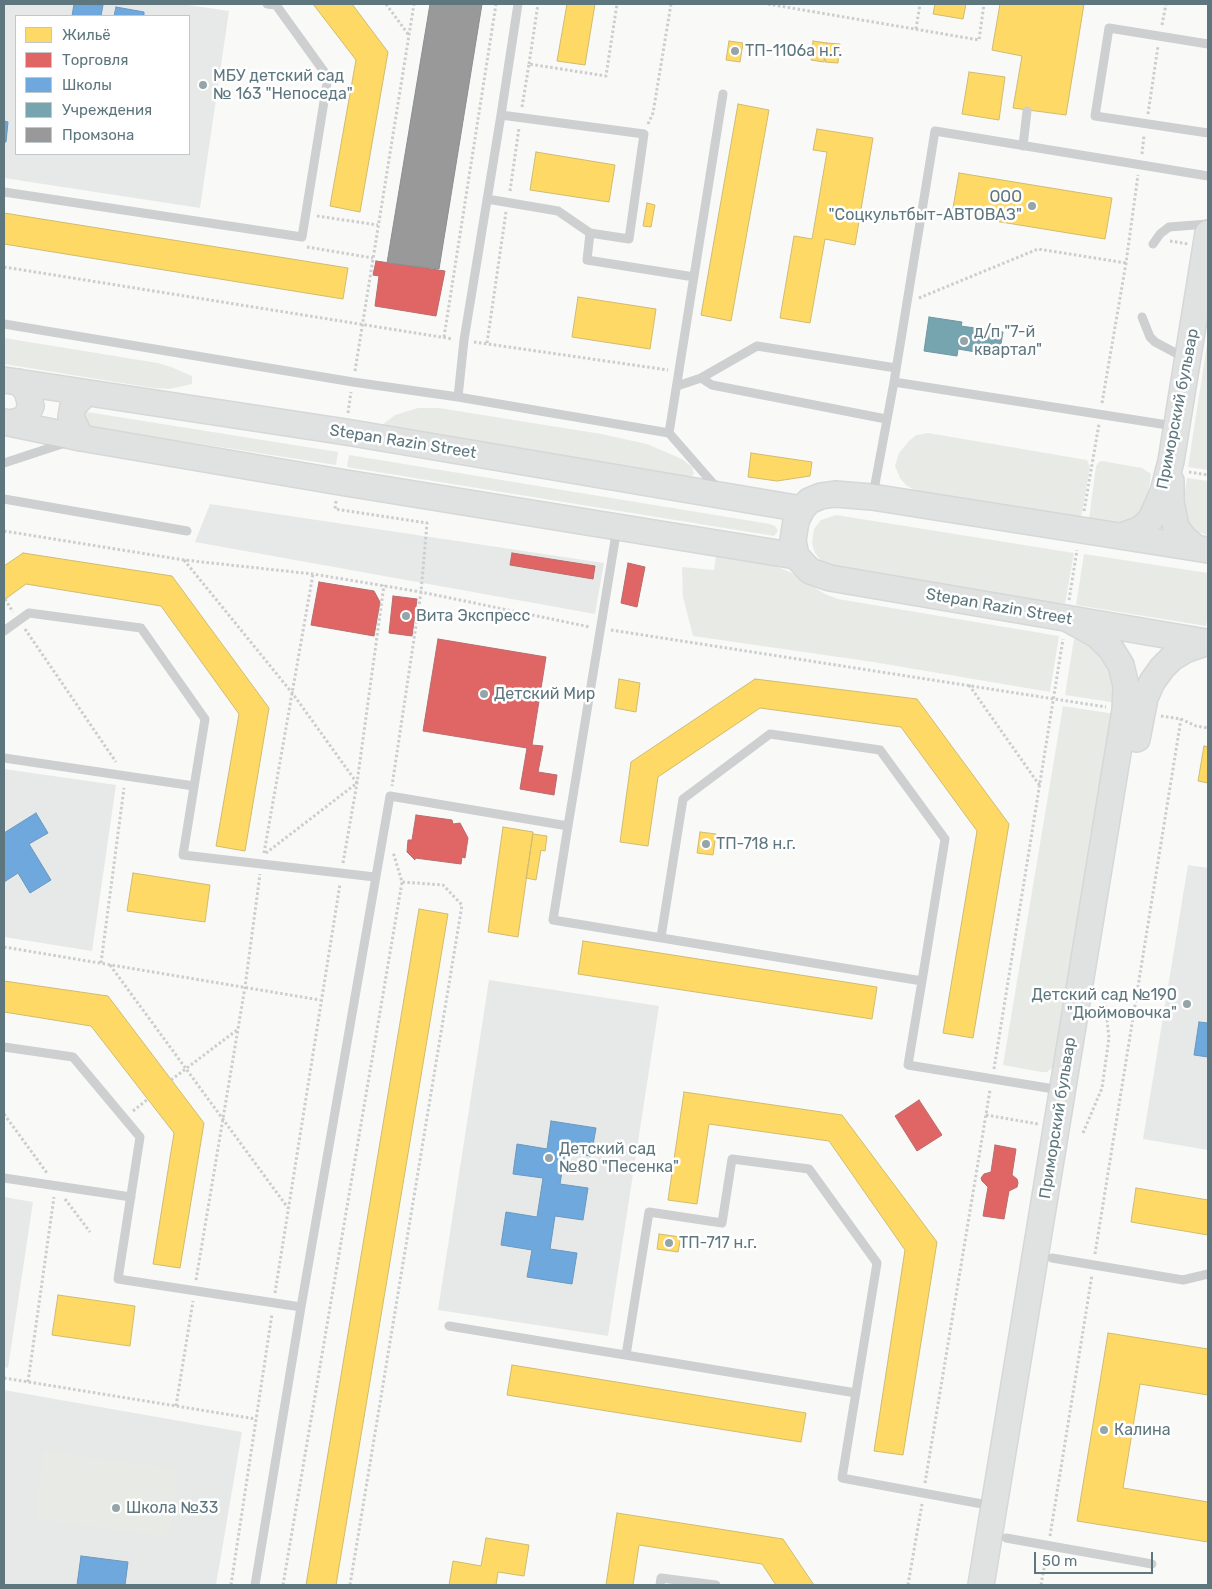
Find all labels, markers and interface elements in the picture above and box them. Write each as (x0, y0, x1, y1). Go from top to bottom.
legend (15, 15, 190, 155)
text: Жильё (62, 26, 111, 44)
place label: ТП-1106а н.г. (745, 41, 842, 61)
marker: ТП-1106а н.г. (729, 45, 741, 57)
text: Торговля (62, 51, 128, 69)
place label: МБУ детский сад № 163 "Непоседа" (213, 66, 353, 104)
text: Школы (62, 76, 112, 94)
marker: МБУ детский сад № 163 "Непоседа" (197, 79, 209, 91)
text: Учреждения (62, 101, 152, 119)
text: Промзона (62, 126, 134, 144)
place label: ООО "Соцкультбыт-АВТОВАЗ" (829, 187, 1022, 225)
marker: ООО "Соцкультбыт-АВТОВАЗ" (1026, 200, 1038, 212)
place label: д/п "7-й квартал" (974, 322, 1042, 360)
street label: Приморский бульвар (1153, 327, 1203, 491)
marker: д/п "7-й квартал" (958, 335, 970, 347)
street label: Stepan Razin Street (328, 421, 478, 463)
street label: Stepan Razin Street (924, 585, 1074, 629)
place label: Вита Экспресс (416, 606, 530, 626)
marker: Вита Экспресс (400, 610, 412, 622)
place label: Детский Мир (494, 684, 595, 704)
marker: Детский Мир (478, 688, 490, 700)
place label: ТП-718 н.г. (716, 834, 796, 854)
marker: ТП-718 н.г. (700, 838, 712, 850)
place label: Детский сад №190 "Дюймовочка" (1032, 985, 1177, 1023)
marker: Детский сад №190 "Дюймовочка" (1181, 998, 1193, 1010)
street label: Приморский бульвар (1036, 1036, 1080, 1200)
place label: Детский сад №80 "Песенка" (559, 1139, 679, 1177)
marker: Детский сад №80 "Песенка" (543, 1152, 555, 1164)
place label: ТП-717 н.г. (679, 1233, 757, 1253)
marker: ТП-717 н.г. (663, 1237, 675, 1249)
place label: Калина (1114, 1420, 1171, 1440)
marker: Калина (1098, 1424, 1110, 1436)
place label: Школа №33 (126, 1498, 218, 1518)
marker: Школа №33 (110, 1502, 122, 1514)
scale bar (1037, 1542, 1156, 1574)
text: 50 m (1042, 1552, 1077, 1570)

